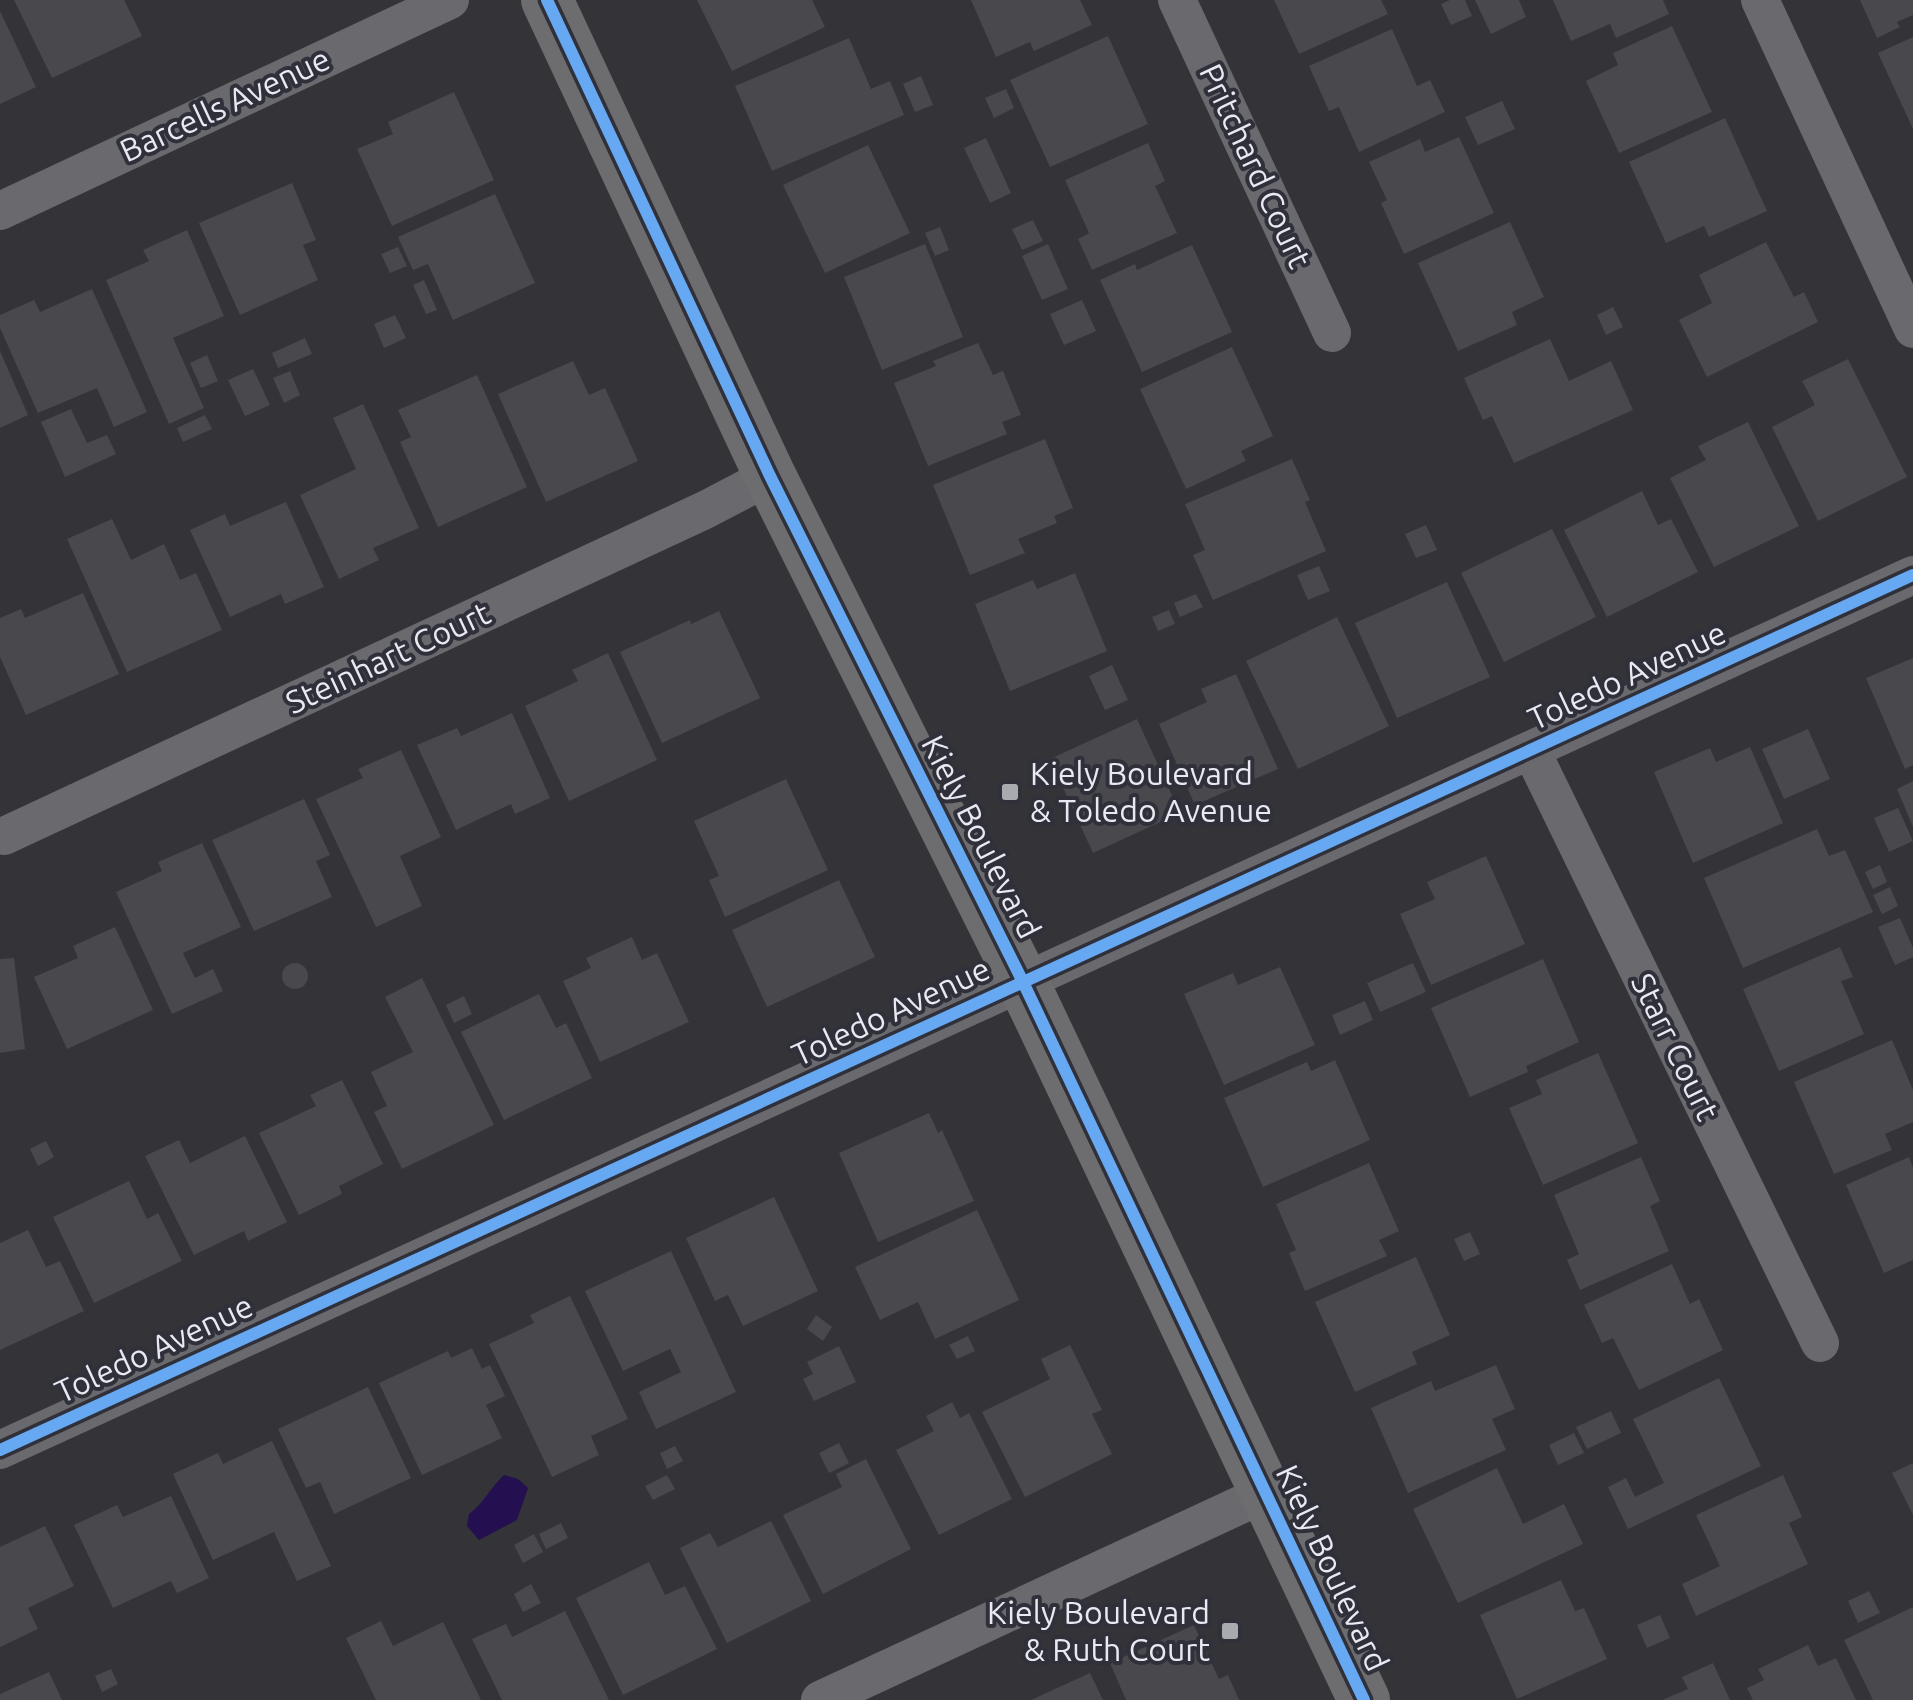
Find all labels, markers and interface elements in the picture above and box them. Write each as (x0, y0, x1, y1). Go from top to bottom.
street label: Barcells Avenue (114, 40, 335, 168)
street label: Pritchard Court (1193, 58, 1319, 274)
street label: Steinhart Court (280, 594, 496, 720)
street label: Toledo Avenue (1522, 614, 1731, 737)
street label: Kiely Boulevard (915, 729, 1049, 944)
place label: Kiely Boulevard & Toledo Avenue (1030, 755, 1272, 828)
marker: Kiely Boulevard & Toledo Avenue (999, 781, 1021, 803)
street label: Toledo Avenue (786, 950, 995, 1073)
street label: Starr Court (1625, 967, 1727, 1126)
street label: Toledo Avenue (49, 1287, 258, 1410)
street label: Kiely Boulevard (1269, 1459, 1396, 1676)
place label: Kiely Boulevard & Ruth Court (987, 1594, 1210, 1667)
marker: Kiely Boulevard & Ruth Court (1219, 1620, 1241, 1642)

